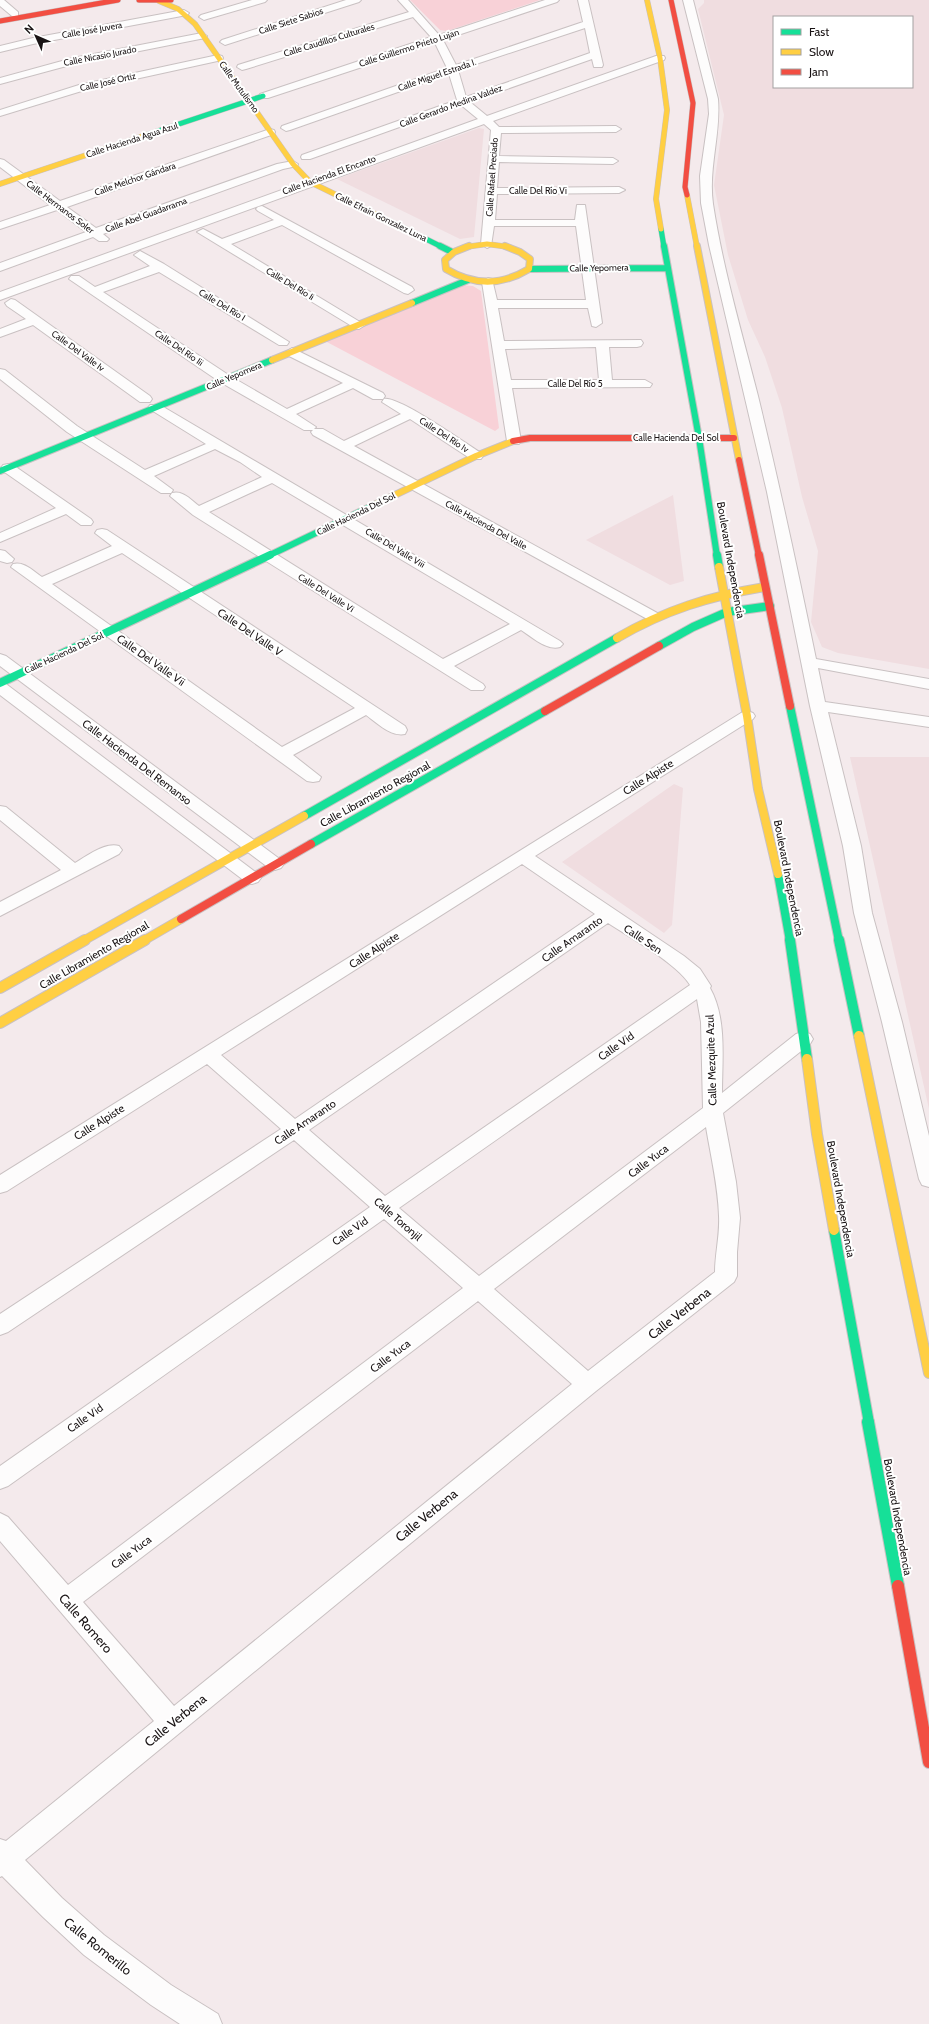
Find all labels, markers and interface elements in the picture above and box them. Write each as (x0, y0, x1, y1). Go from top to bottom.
street label: Calle Siete Sabios (257, 5, 325, 36)
north arrow (16, 16, 56, 56)
legend (773, 16, 913, 88)
street label: Calle José Juvera (61, 19, 124, 40)
street label: Calle Caudillos Culturales (282, 20, 376, 59)
text: N (21, 21, 37, 37)
text: Fast (809, 24, 829, 39)
street label: Calle Guillermo Prieto Lujan (357, 26, 461, 70)
street label: Calle Nicasio Jurado (63, 43, 137, 68)
text: Slow (809, 44, 834, 59)
street label: Calle Miguel Estrada I. (396, 56, 478, 93)
street label: Calle Mutulismo (217, 59, 262, 115)
text: Jam (808, 64, 828, 79)
street label: Calle José Ortiz (79, 70, 138, 93)
street label: Calle Gerardo Medina Valdez (398, 82, 504, 129)
street label: Calle Hacienda Agua Azul (85, 119, 180, 160)
street label: Calle Rafael Preciado (483, 137, 500, 217)
street label: Calle Hacienda El Encanto (281, 152, 377, 197)
street label: Calle Melchor Gándara (93, 159, 178, 198)
street label: Calle Hermanos Soler (24, 178, 97, 236)
street label: Calle Del Río Vi (509, 185, 567, 196)
street label: Calle Efrain Gonzalez Luna (334, 190, 429, 244)
street label: Calle Abel Guadarrama (103, 194, 189, 234)
street label: Calle Yepomera (569, 261, 629, 274)
street label: Calle Del Río Ii (264, 265, 316, 302)
street label: Calle Del Río I (197, 286, 248, 323)
street label: Calle Del Río Iii (153, 327, 206, 368)
street label: Calle Del Valle Iv (50, 328, 107, 374)
street label: Calle Yepomera (204, 359, 264, 392)
street label: Calle Del Río 5 (547, 378, 603, 389)
street label: Calle Del Río Iv (417, 414, 472, 455)
street label: Calle Hacienda Del Sol (633, 432, 720, 443)
street label: Calle Hacienda Del Sol (315, 489, 398, 537)
street label: Calle Hacienda Del Valle (443, 498, 529, 552)
street label: Boulevard Independencia (714, 501, 748, 620)
street label: Calle Del Valle Viii (363, 525, 427, 570)
street label: Calle Del Valle Vi (296, 571, 356, 614)
street label: Calle Del Valle V (215, 605, 285, 659)
street label: Calle Hacienda Del Sol (23, 629, 106, 676)
street label: Calle Del Valle Vii (114, 631, 188, 689)
street label: Calle Hacienda Del Remanso (79, 716, 195, 808)
street label: Calle Alpiste (620, 756, 676, 798)
street label: Calle Libramiento Regional (317, 758, 433, 830)
street label: Boulevard Independencia (771, 819, 807, 938)
street label: Calle Amaranto (539, 913, 605, 965)
street label: Calle Libramiento Regional (37, 918, 152, 992)
street label: Calle Sen (621, 921, 665, 957)
street label: Calle Alpiste (346, 928, 402, 971)
street label: Calle Mezquite Azul (702, 1014, 720, 1106)
street label: Calle Vid (595, 1029, 637, 1063)
street label: Calle Amaranto (271, 1096, 339, 1148)
street label: Calle Alpiste (71, 1101, 127, 1143)
street label: Boulevard Independencia (824, 1140, 858, 1259)
street label: Calle Yuca (625, 1141, 671, 1181)
street label: Calle Toronjil (371, 1194, 425, 1244)
street label: Calle Vid (329, 1214, 371, 1248)
street label: Calle Verbena (644, 1283, 714, 1342)
street label: Calle Yuca (367, 1336, 413, 1376)
street label: Calle Vid (64, 1401, 106, 1435)
street label: Boulevard Independencia (881, 1458, 915, 1577)
street label: Calle Verbena (392, 1485, 461, 1545)
street label: Calle Yuca (108, 1532, 154, 1572)
street label: Calle Romero (56, 1590, 116, 1656)
street label: Calle Verbena (141, 1690, 210, 1750)
street label: Calle Romerillo (61, 1914, 135, 1978)

